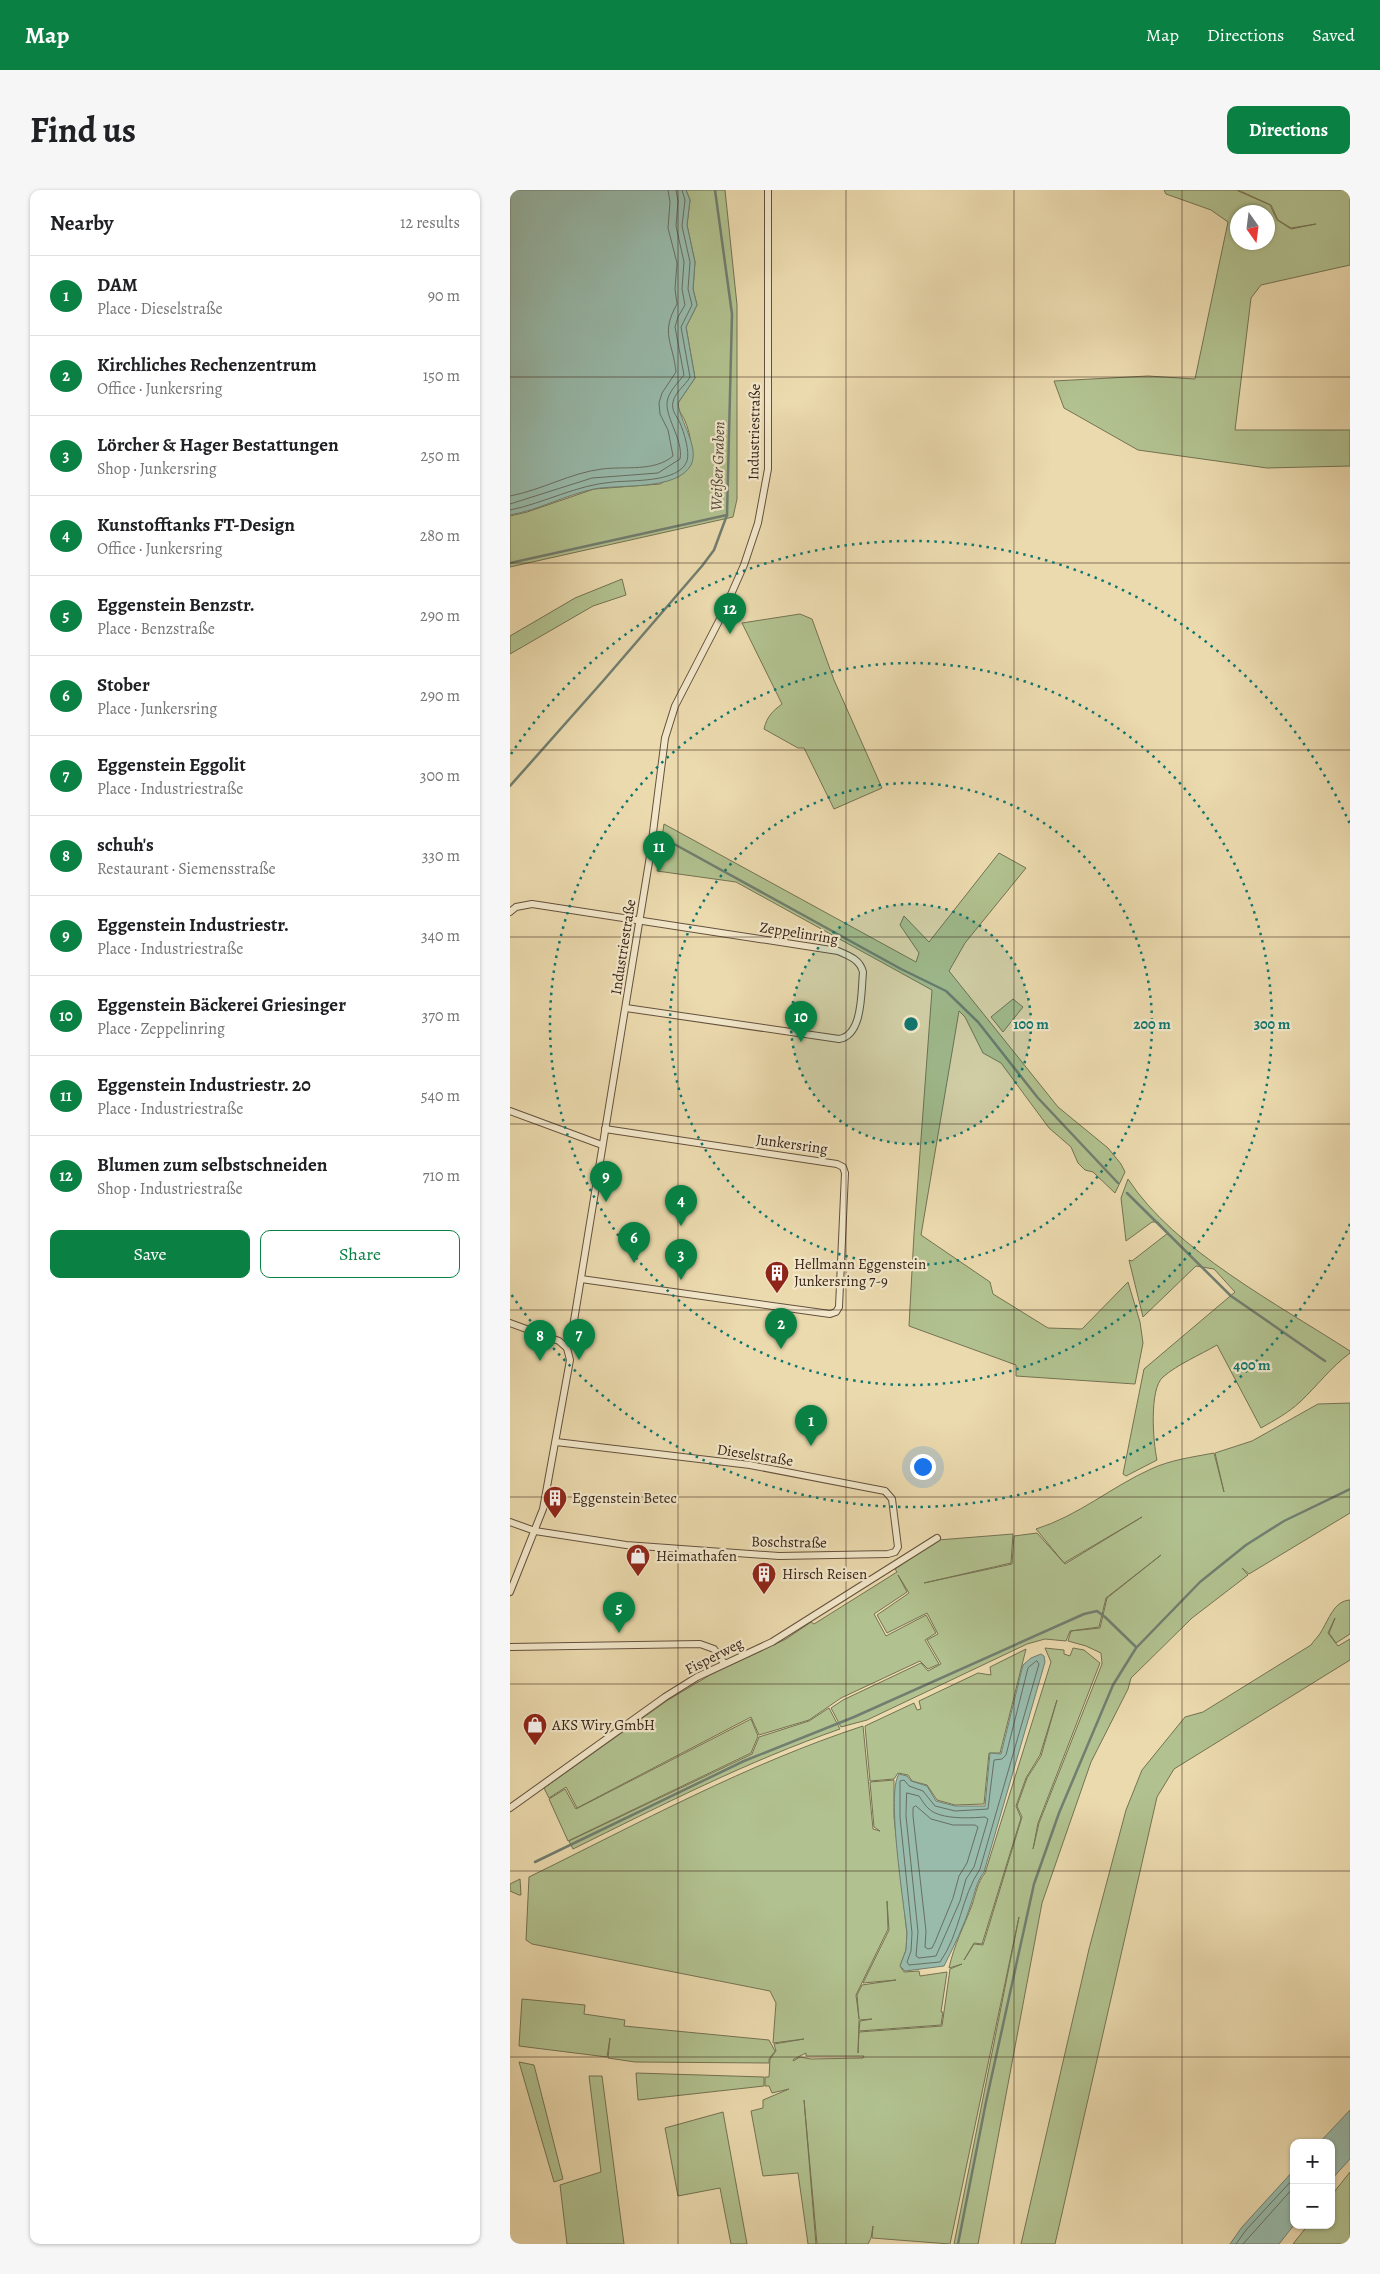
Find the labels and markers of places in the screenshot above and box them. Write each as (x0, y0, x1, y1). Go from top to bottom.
pin: 12 (714, 593, 746, 634)
pin: 11 (643, 831, 675, 872)
pin: 10 (785, 1001, 817, 1042)
centre of rings (902, 1015, 920, 1033)
pin: 9 (590, 1161, 622, 1202)
pin: 4 (665, 1185, 697, 1226)
pin: 6 (618, 1222, 650, 1263)
pin: 3 (665, 1239, 697, 1280)
place label: Hellmann Eggenstein Junkersring 7-9 (794, 1254, 926, 1291)
building icon: Hellmann Eggenstein Junkersring 7-9 (764, 1260, 790, 1294)
pin: 2 (765, 1308, 797, 1349)
pin: 7 (563, 1319, 595, 1360)
pin: 8 (524, 1320, 556, 1361)
pin: 1 (795, 1405, 827, 1446)
building icon: Eggenstein Betec (542, 1485, 568, 1519)
place label: Eggenstein Betec (572, 1488, 677, 1508)
shop icon: Heimathafen (625, 1543, 651, 1577)
place label: Heimathafen (656, 1546, 737, 1566)
building icon: Hirsch Reisen (751, 1561, 777, 1595)
place label: Hirsch Reisen (782, 1564, 867, 1584)
pin: 5 (603, 1592, 635, 1633)
shop icon: AKS Wiry GmbH (522, 1712, 548, 1746)
place label: AKS Wiry GmbH (551, 1715, 655, 1735)

